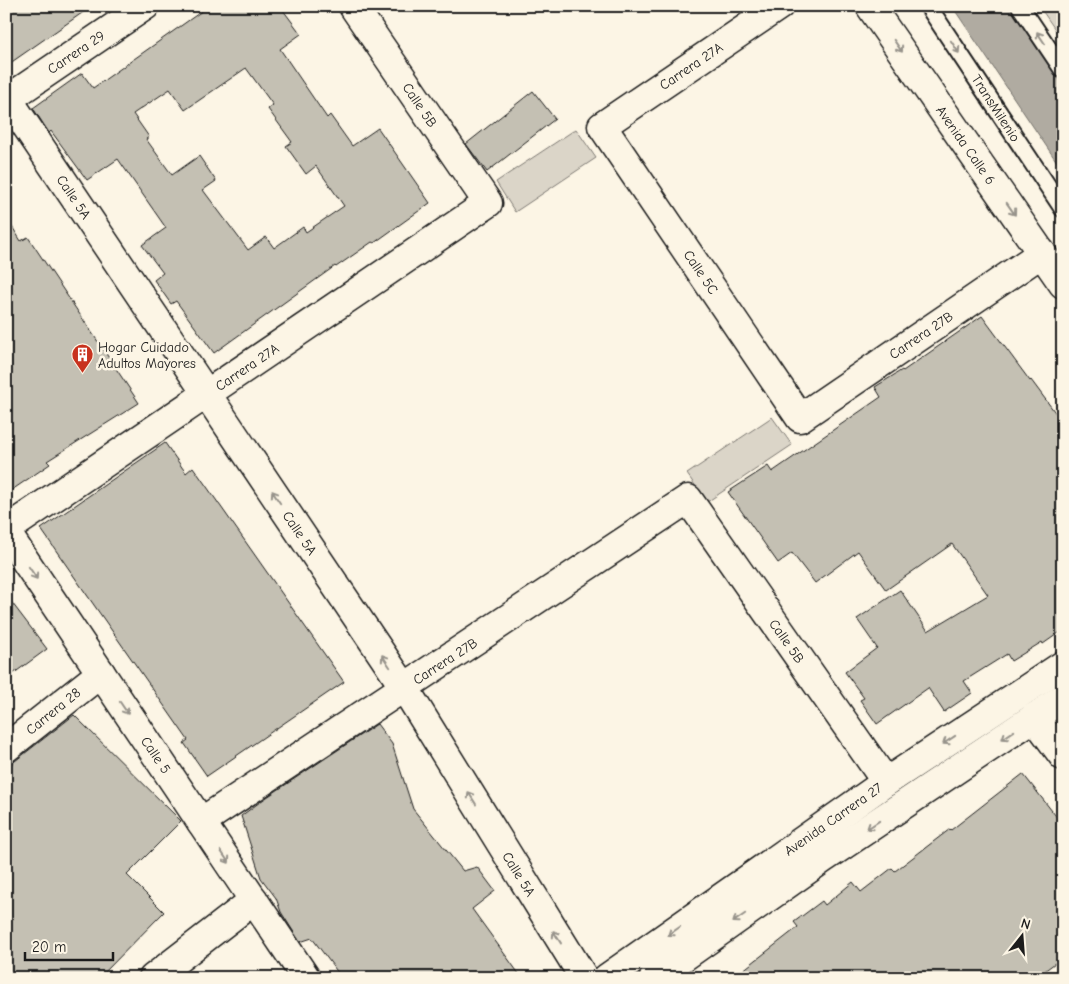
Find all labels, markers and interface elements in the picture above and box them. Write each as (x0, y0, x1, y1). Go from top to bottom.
street label: Carrera 29 (44, 27, 108, 78)
one-way arrow (1036, 31, 1046, 45)
street label: Carrera 27A (656, 39, 726, 94)
one-way arrow (893, 39, 903, 53)
one-way arrow (950, 40, 960, 54)
street label: TransMilenio (968, 71, 1024, 145)
street label: Calle 5B (399, 80, 441, 131)
street label: Avenida Calle 6 (932, 103, 999, 188)
street label: Calle 5A (53, 172, 94, 222)
one-way arrow (1006, 201, 1016, 215)
street label: Calle 5C (680, 247, 722, 298)
street label: Carrera 27B (886, 308, 957, 363)
place label: Hogar Cuidado Adultos Mayores (98, 339, 196, 372)
street label: Carrera 27A (212, 340, 282, 395)
building icon: Hogar Cuidado Adultos Mayores (70, 343, 94, 374)
one-way arrow (271, 490, 281, 504)
street label: Calle 5A (279, 508, 320, 558)
one-way arrow (28, 566, 39, 580)
street label: Calle 5B (765, 616, 808, 667)
street label: Carrera 27B (410, 634, 481, 689)
one-way arrow (381, 654, 391, 668)
street label: Carrera 28 (23, 684, 84, 739)
one-way arrow (119, 700, 129, 714)
one-way arrow (1001, 730, 1015, 740)
street label: Calle 5 (137, 733, 174, 777)
one-way arrow (942, 735, 956, 745)
street label: Avenida Carrera 27 (781, 779, 886, 860)
one-way arrow (467, 792, 477, 806)
one-way arrow (866, 820, 880, 830)
street label: Calle 5A (498, 849, 539, 900)
one-way arrow (219, 850, 230, 864)
north arrow (996, 912, 1046, 962)
one-way arrow (732, 913, 746, 923)
text: N (1019, 915, 1033, 934)
one-way arrow (667, 926, 681, 936)
scale bar (25, 929, 112, 961)
one-way arrow (552, 930, 562, 944)
text: 20 m (32, 938, 66, 956)

